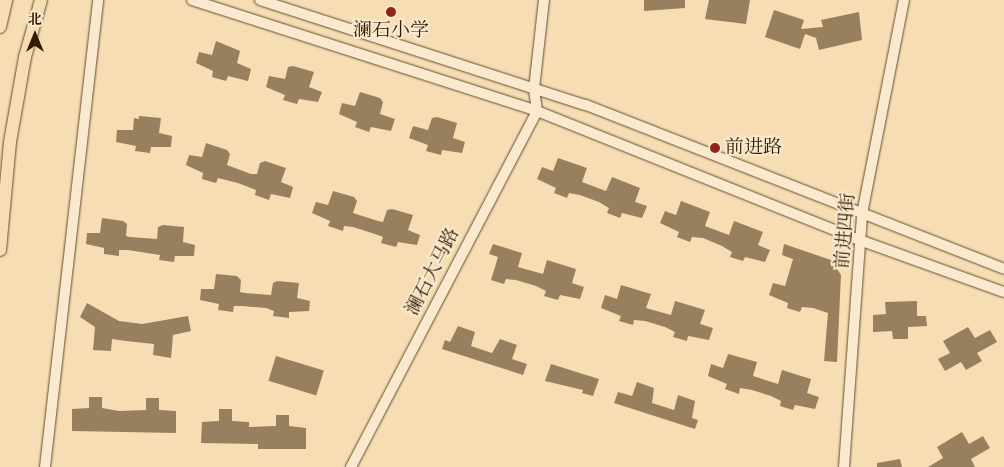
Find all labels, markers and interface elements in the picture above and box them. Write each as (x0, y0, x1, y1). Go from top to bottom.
marker: 澜石小学 (385, 6, 397, 18)
north arrow (10, 10, 60, 60)
text: 北 (28, 11, 42, 28)
place label: 澜石小学 (353, 20, 429, 42)
place label: 前进路 (725, 137, 782, 159)
marker: 前进路 (709, 142, 721, 154)
street label: 前进四街 (831, 192, 861, 270)
street label: 澜石大马路 (401, 225, 465, 319)

